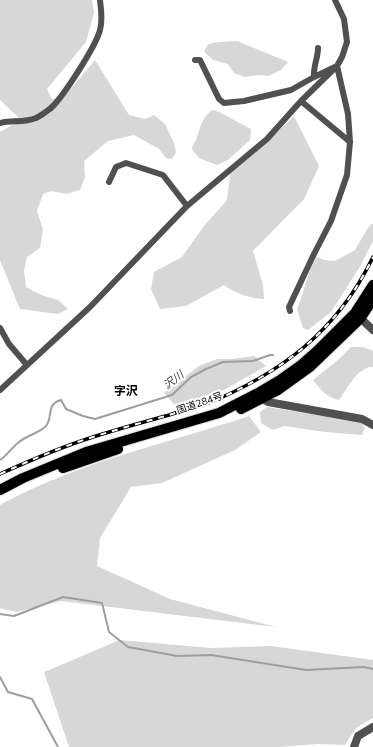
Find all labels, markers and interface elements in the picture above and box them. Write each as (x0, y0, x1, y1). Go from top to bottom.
water label: 沢川 (161, 369, 187, 393)
district label: 字沢 (114, 385, 138, 399)
street label: 国道284号 (175, 391, 225, 417)

